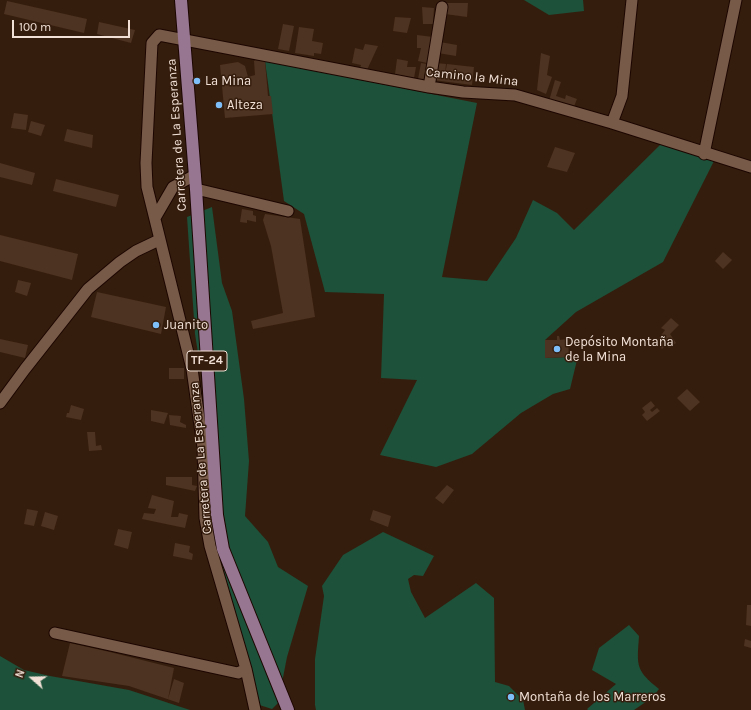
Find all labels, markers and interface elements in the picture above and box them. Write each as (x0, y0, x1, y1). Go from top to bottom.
scale bar (14, 12, 132, 38)
text: 100 m (19, 20, 51, 34)
street label: Carretera de La Esperanza (164, 58, 190, 212)
street label: Camino la Mina (425, 64, 519, 90)
place label: La Mina (205, 73, 251, 89)
marker: La Mina (192, 76, 202, 86)
place label: Alteza (227, 97, 263, 113)
marker: Alteza (214, 100, 224, 110)
place label: Juanito (164, 317, 208, 333)
marker: Juanito (151, 320, 161, 330)
place label: Depósito Montaña de la Mina (565, 334, 674, 365)
marker: Depósito Montaña de la Mina (552, 344, 562, 354)
road number: TF-24 (187, 351, 227, 371)
street label: Carretera de La Esperanza (187, 381, 215, 535)
north arrow (12, 658, 52, 698)
text: N (13, 668, 28, 680)
place label: Montaña de los Marreros (519, 689, 666, 705)
marker: Montaña de los Marreros (506, 692, 516, 702)

